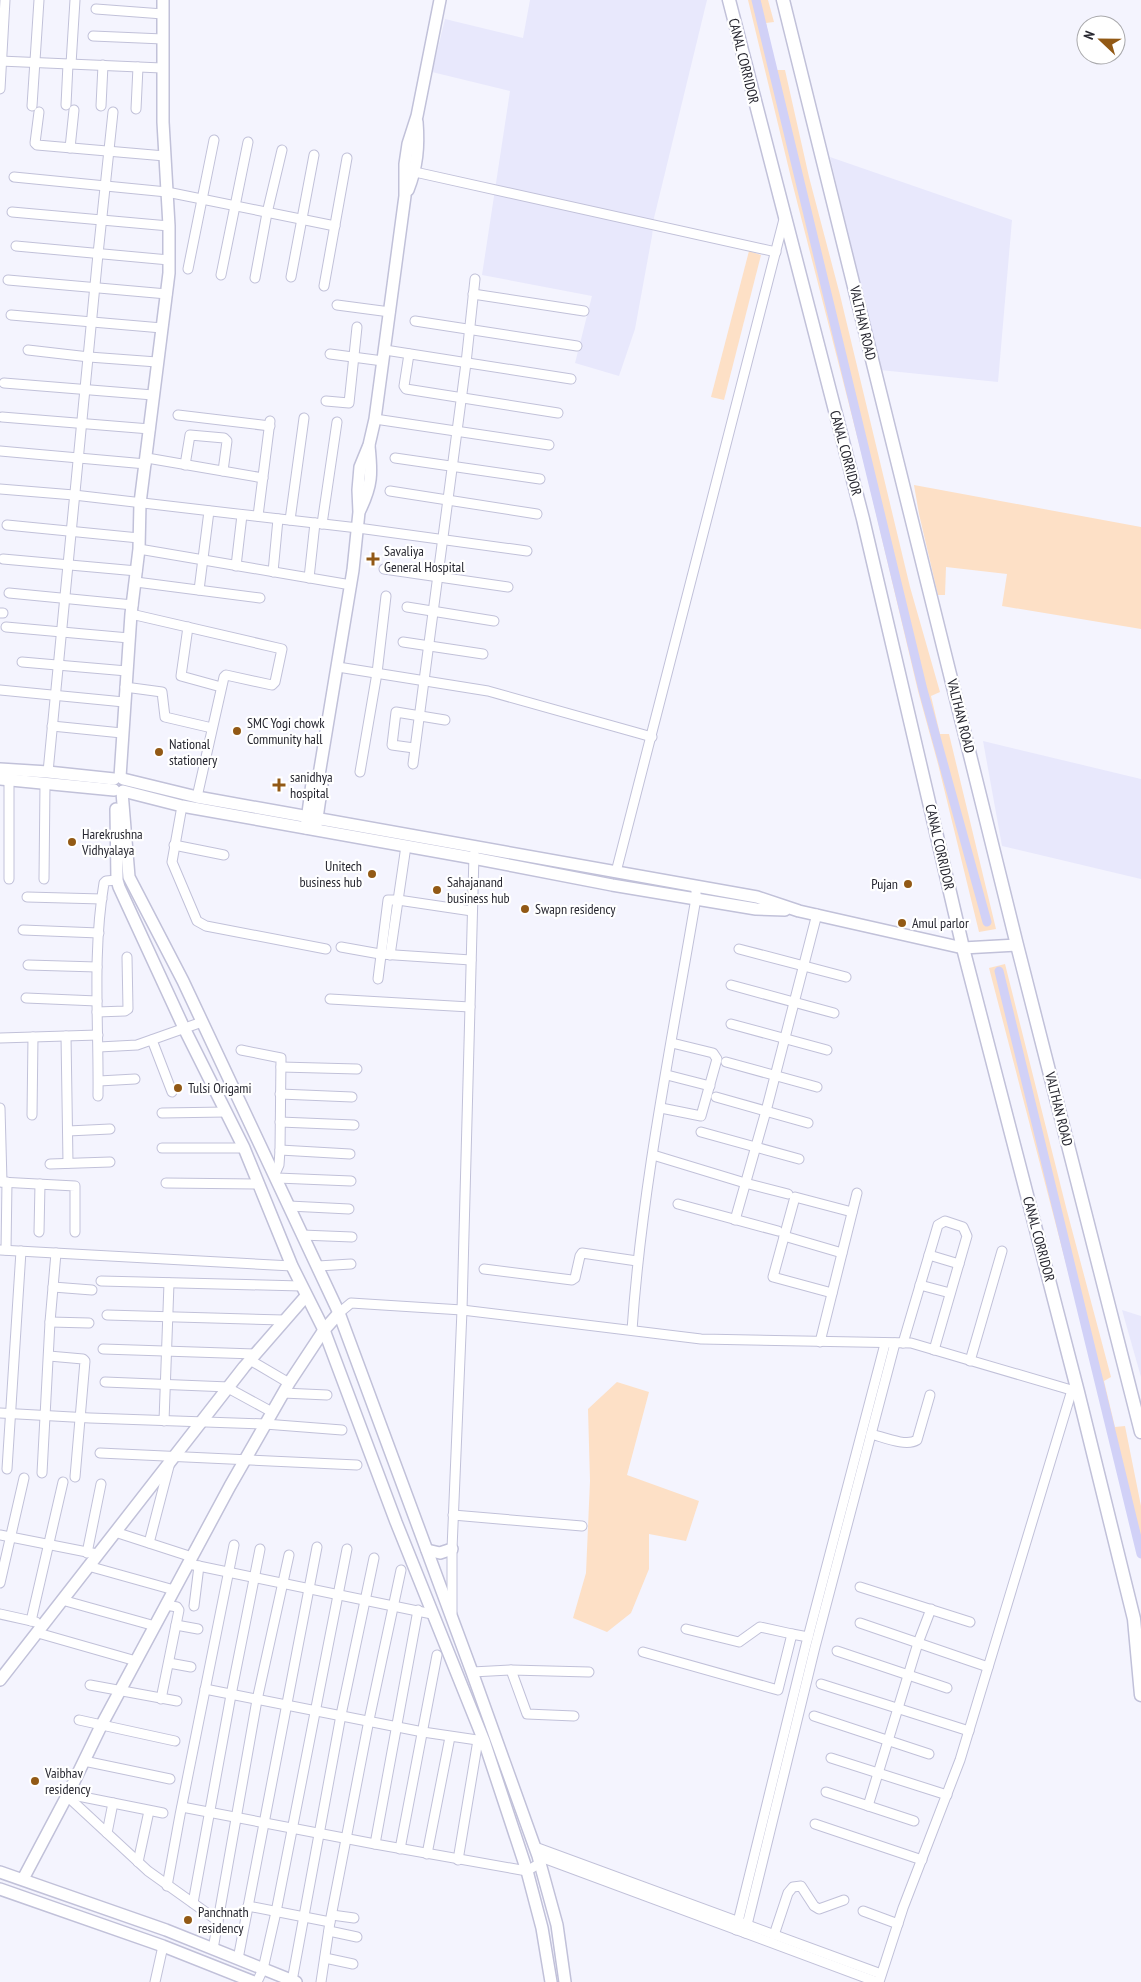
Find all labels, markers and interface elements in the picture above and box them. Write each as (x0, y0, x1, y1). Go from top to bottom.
north arrow (1076, 15, 1126, 65)
street label: CANAL CORRIDOR (725, 16, 763, 106)
text: N (1079, 28, 1099, 42)
street label: VALTHAN ROAD (846, 283, 880, 362)
street label: CANAL CORRIDOR (826, 408, 866, 498)
place label: Savaliya General Hospital (384, 542, 465, 576)
marker: Savaliya General Hospital (366, 552, 380, 566)
street label: VALTHAN ROAD (943, 676, 979, 755)
place label: SMC Yogi chowk Community hall (247, 714, 325, 748)
marker: SMC Yogi chowk Community hall (231, 725, 243, 737)
place label: National stationery (169, 735, 218, 769)
marker: National stationery (153, 746, 165, 758)
place label: sanidhya hospital (290, 768, 333, 802)
marker: sanidhya hospital (272, 778, 286, 792)
street label: CANAL CORRIDOR (921, 802, 959, 892)
place label: Harekrushna Vidhyalaya (81, 825, 143, 859)
marker: Harekrushna Vidhyalaya (66, 836, 78, 848)
place label: Unitech business hub (299, 857, 362, 891)
marker: Unitech business hub (366, 868, 378, 880)
place label: Sahajanand business hub (447, 873, 510, 907)
place label: Pujan (871, 875, 898, 893)
marker: Pujan (902, 878, 914, 890)
marker: Sahajanand business hub (431, 884, 443, 896)
place label: Swapn residency (535, 900, 616, 918)
marker: Swapn residency (519, 903, 531, 915)
place label: Amul parlor (912, 914, 969, 932)
marker: Amul parlor (896, 917, 908, 929)
street label: VALTHAN ROAD (1041, 1069, 1077, 1148)
place label: Tulsi Origami (188, 1079, 252, 1097)
marker: Tulsi Origami (172, 1082, 184, 1094)
street label: CANAL CORRIDOR (1019, 1194, 1059, 1284)
place label: Vaibhav residency (44, 1764, 91, 1798)
marker: Vaibhav residency (29, 1775, 41, 1787)
place label: Panchnath residency (198, 1903, 249, 1937)
marker: Panchnath residency (182, 1914, 194, 1926)

